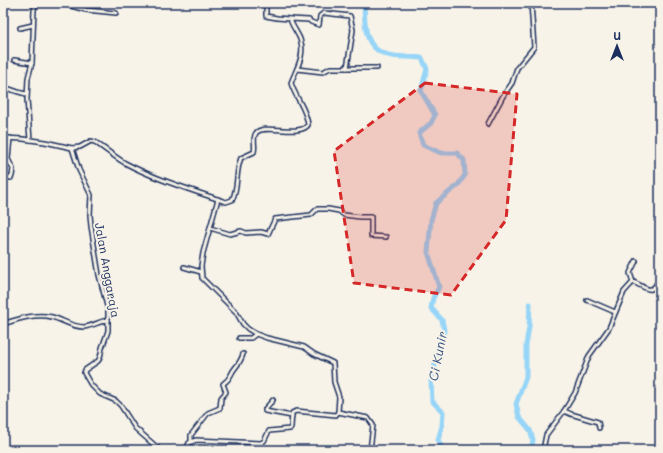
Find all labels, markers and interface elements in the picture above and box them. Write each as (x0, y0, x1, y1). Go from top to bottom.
north arrow (597, 26, 637, 66)
text: U (613, 28, 621, 43)
street label: Jalan Anggaraja (92, 221, 124, 319)
water label: Ci Kunir (424, 329, 450, 382)

